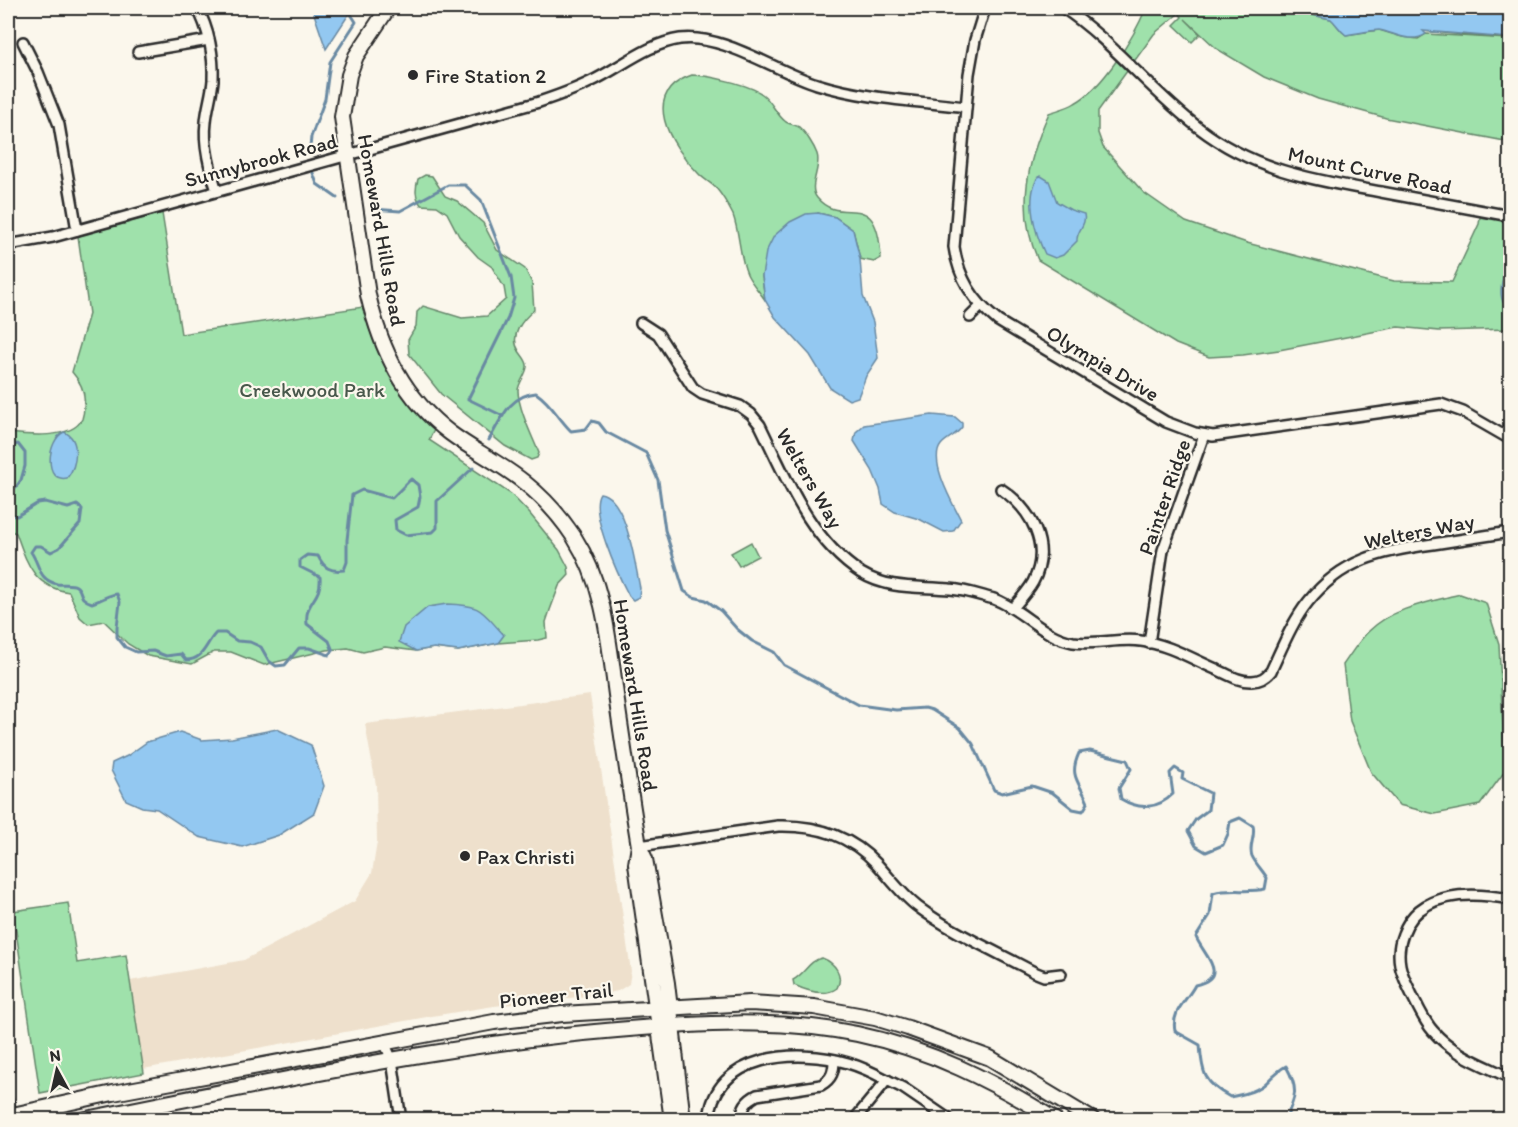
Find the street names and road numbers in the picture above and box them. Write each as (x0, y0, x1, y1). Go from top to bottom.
street label: Sunnybrook Road (182, 127, 341, 192)
street label: Homeward Hills Road (353, 132, 411, 328)
street label: Mount Curve Road (1286, 140, 1454, 200)
street label: Olympia Drive (1042, 320, 1164, 406)
street label: Welters Way (771, 423, 849, 533)
street label: Painter Ridge (1133, 436, 1195, 558)
street label: Welters Way (1362, 508, 1477, 554)
street label: Homeward Hills Road (608, 597, 664, 793)
street label: Pioneer Trail (498, 977, 614, 1013)

